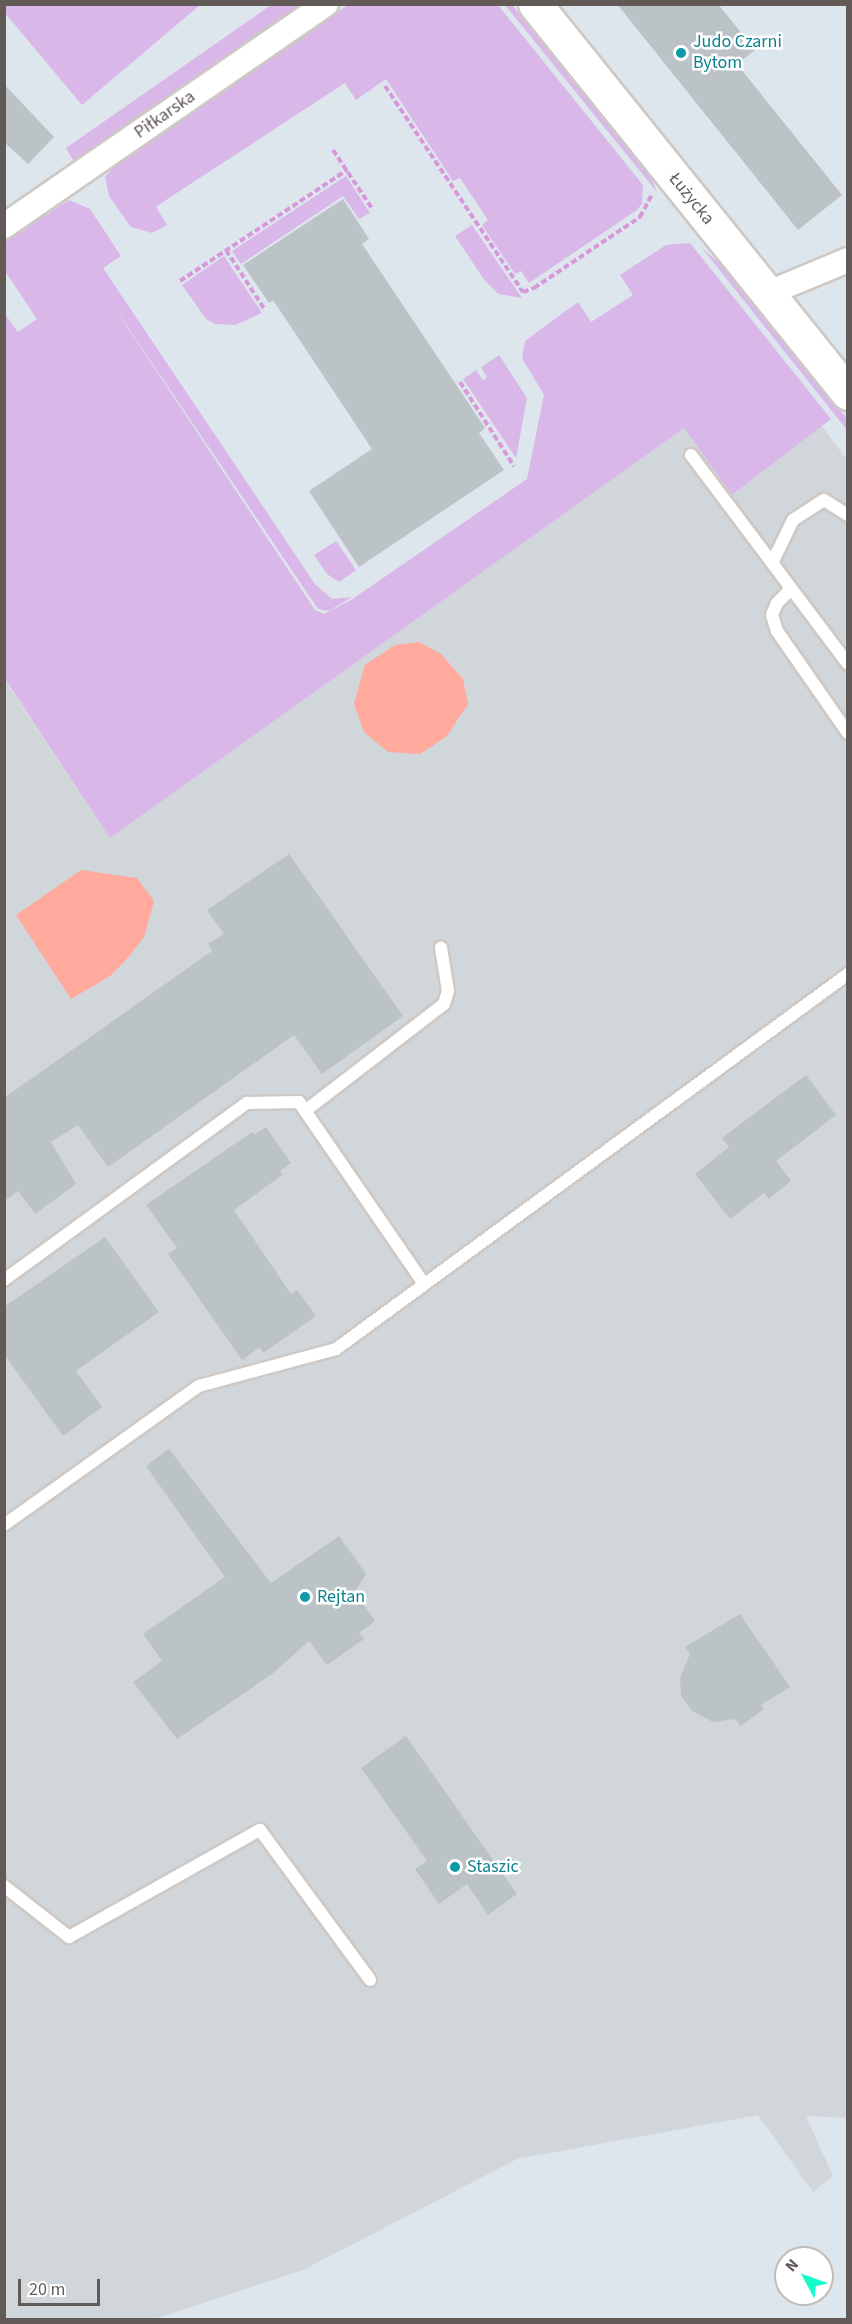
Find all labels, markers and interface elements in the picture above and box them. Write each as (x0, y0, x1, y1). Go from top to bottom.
place label: Judo Czarni Bytom (693, 32, 782, 74)
marker: Judo Czarni Bytom (674, 46, 688, 60)
street label: Piłkarska (130, 86, 200, 144)
street label: Łużycka (664, 169, 718, 229)
place label: Rejtan (317, 1586, 365, 1608)
marker: Rejtan (298, 1590, 312, 1604)
place label: Staszic (467, 1856, 519, 1878)
marker: Staszic (448, 1860, 462, 1874)
north arrow (774, 2246, 834, 2306)
text: N (780, 2254, 804, 2277)
scale bar (21, 2267, 104, 2305)
text: 20 m (29, 2277, 65, 2302)

